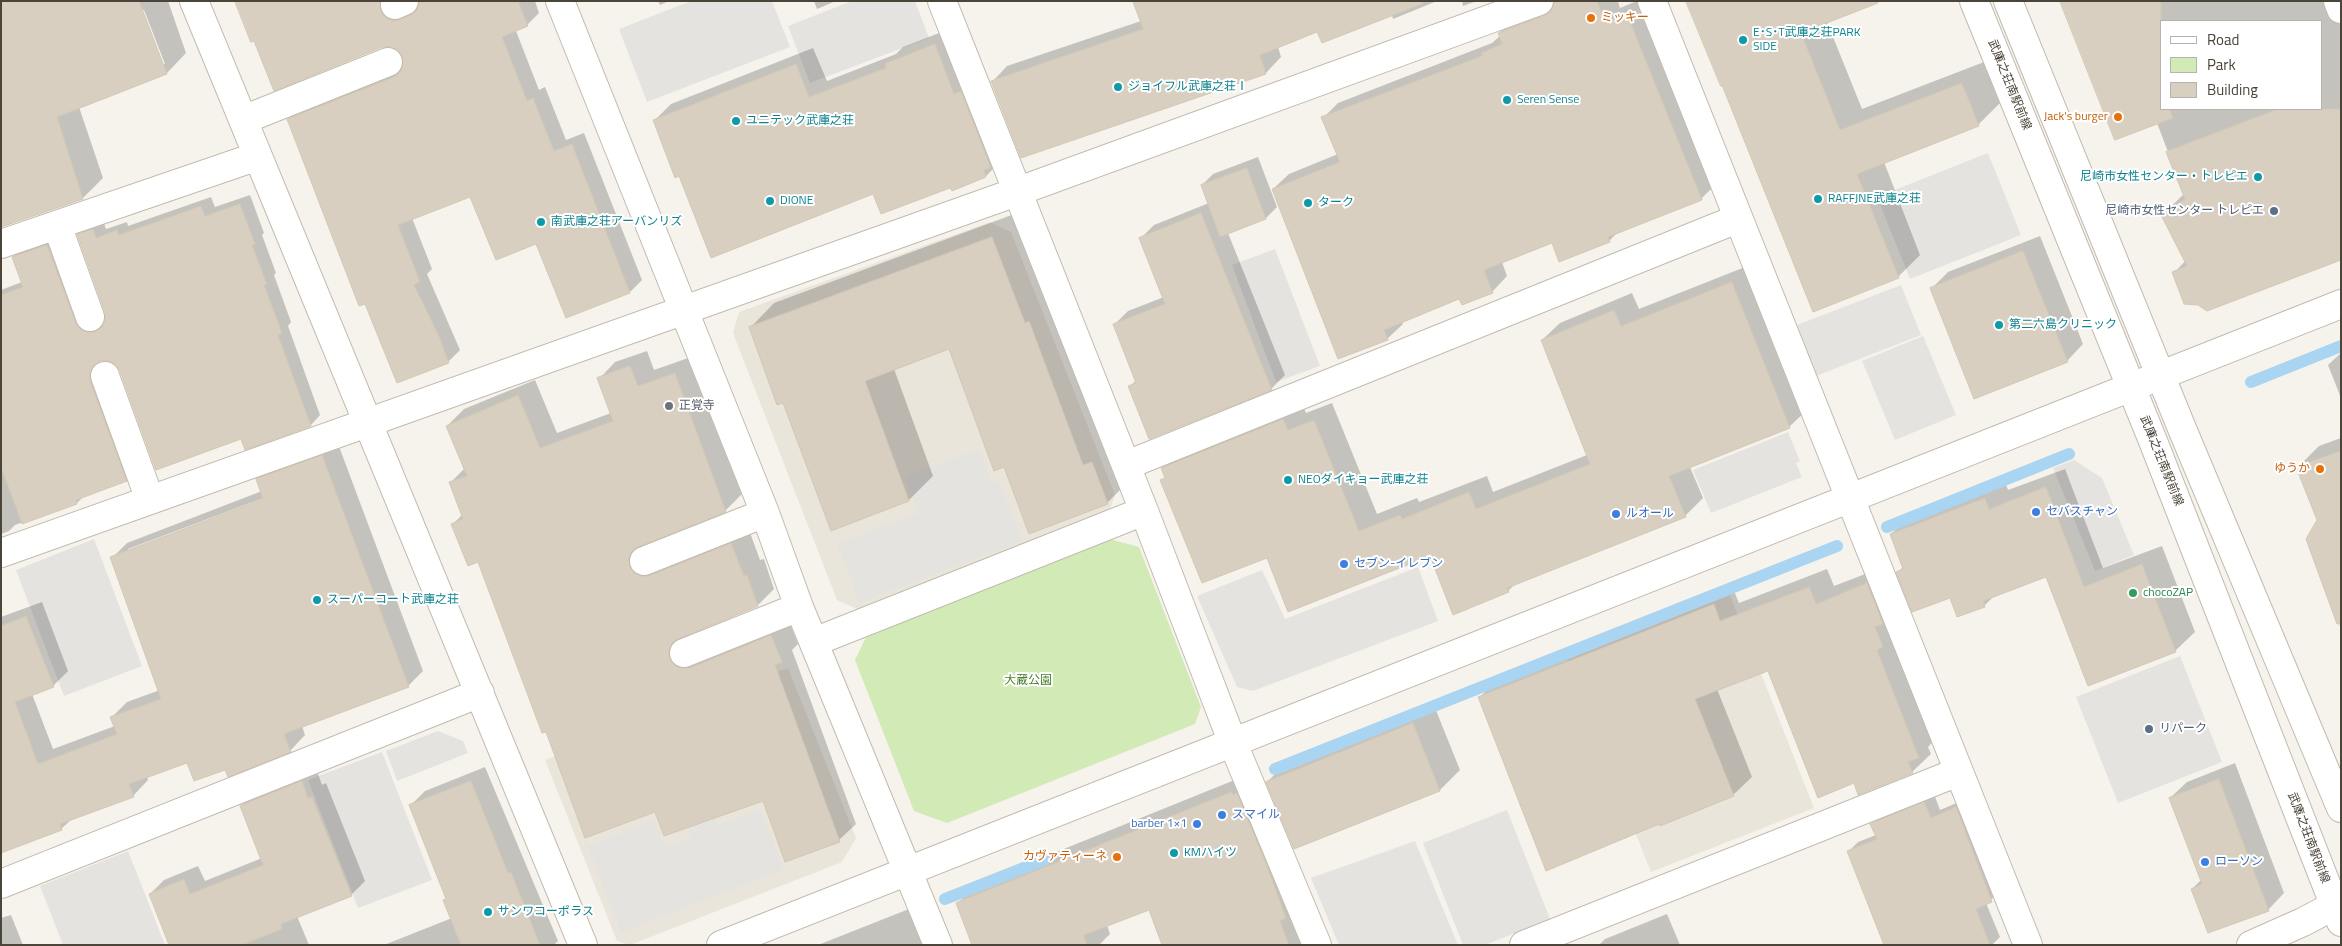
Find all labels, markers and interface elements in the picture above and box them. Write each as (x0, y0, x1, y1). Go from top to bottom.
place label: ミッキー (1601, 11, 1649, 25)
marker: ミッキー (1585, 12, 1597, 24)
legend (2160, 20, 2322, 110)
place label: E･S･T武庫之荘PARK SIDE (1753, 26, 1861, 54)
text: Road (2207, 28, 2239, 51)
marker: E･S･T武庫之荘PARK SIDE (1737, 34, 1749, 46)
street label: 武庫之荘南駅前線 (1984, 38, 2034, 132)
text: Park (2207, 53, 2236, 76)
text: Building (2207, 78, 2258, 101)
place label: ジョイフル武庫之荘Ⅰ (1128, 80, 1248, 94)
marker: ジョイフル武庫之荘Ⅰ (1112, 81, 1124, 93)
place label: Seren Sense (1517, 93, 1579, 107)
marker: Seren Sense (1501, 94, 1513, 106)
place label: Jack's burger (2044, 110, 2108, 124)
marker: Jack's burger (2112, 111, 2124, 123)
place label: ユニテック武庫之荘 (746, 114, 854, 128)
marker: ユニテック武庫之荘 (730, 115, 742, 127)
place label: 尼崎市女性センター・トレピエ (2080, 170, 2248, 184)
marker: 尼崎市女性センター・トレピエ (2252, 171, 2264, 183)
place label: RAFFJNE武庫之荘 (1828, 192, 1921, 206)
marker: RAFFJNE武庫之荘 (1812, 193, 1824, 205)
place label: DIONE (780, 194, 813, 208)
marker: DIONE (764, 195, 776, 207)
place label: ターク (1318, 196, 1354, 210)
marker: ターク (1302, 197, 1314, 209)
place label: 尼崎市女性センター トレピエ (2105, 204, 2264, 218)
marker: 尼崎市女性センター トレピエ (2268, 205, 2280, 217)
place label: 南武庫之荘アーバンリズ (551, 215, 682, 229)
marker: 南武庫之荘アーバンリズ (535, 216, 547, 228)
place label: 第二六島クリニック (2009, 318, 2117, 332)
marker: 第二六島クリニック (1993, 319, 2005, 331)
place label: 正覚寺 (679, 399, 715, 413)
marker: 正覚寺 (663, 400, 675, 412)
street label: 武庫之荘南駅前線 (2136, 414, 2186, 508)
place label: ゆうか (2274, 462, 2310, 476)
marker: ゆうか (2314, 463, 2326, 475)
place label: NEOダイキョー武庫之荘 (1298, 473, 1429, 487)
marker: NEOダイキョー武庫之荘 (1282, 474, 1294, 486)
place label: セバスチャン (2046, 505, 2118, 519)
marker: セバスチャン (2030, 506, 2042, 518)
place label: ルオール (1626, 507, 1674, 521)
marker: ルオール (1610, 508, 1622, 520)
place label: セブン-イレブン (1354, 557, 1443, 571)
marker: セブン-イレブン (1338, 558, 1350, 570)
place label: chocoZAP (2143, 586, 2193, 600)
marker: chocoZAP (2127, 587, 2139, 599)
place label: スーパーコート武庫之荘 (327, 593, 459, 607)
marker: スーパーコート武庫之荘 (311, 594, 323, 606)
park label: 大蔵公園 (1004, 674, 1052, 688)
place label: リパーク (2159, 722, 2207, 736)
marker: リパーク (2143, 723, 2155, 735)
street label: 武庫之荘南駅前線 (2284, 791, 2332, 885)
place label: スマイル (1232, 808, 1280, 822)
marker: スマイル (1216, 809, 1228, 821)
place label: barber 1×1 (1131, 817, 1187, 831)
marker: barber 1×1 (1191, 818, 1203, 830)
place label: KMハイツ (1184, 846, 1237, 860)
marker: KMハイツ (1168, 847, 1180, 859)
place label: カヴァティーネ (1023, 850, 1107, 864)
marker: カヴァティーネ (1111, 851, 1123, 863)
place label: ローソン (2215, 855, 2263, 869)
marker: ローソン (2199, 856, 2211, 868)
place label: サンワコーポラス (498, 905, 594, 919)
marker: サンワコーポラス (482, 906, 494, 918)

